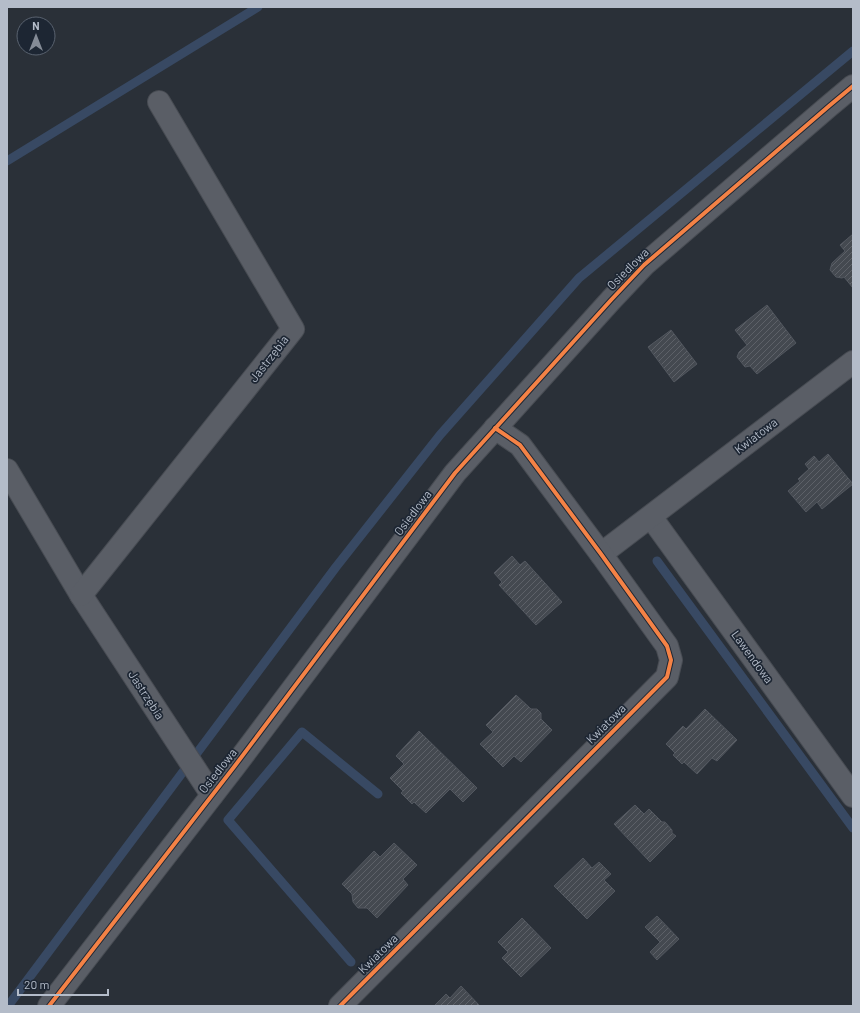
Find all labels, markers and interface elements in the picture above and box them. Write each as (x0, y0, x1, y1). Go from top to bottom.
north arrow (16, 16, 56, 56)
text: N (32, 19, 40, 32)
street label: Osiedlowa (604, 245, 651, 292)
street label: Jastrzębia (246, 332, 291, 384)
street label: Kwiatowa (731, 415, 780, 456)
street label: Osiedlowa (391, 487, 434, 538)
street label: Lawendowa (729, 627, 777, 685)
street label: Jastrzębia (126, 668, 168, 721)
street label: Kwiatowa (583, 701, 628, 746)
street label: Osiedlowa (195, 745, 239, 796)
street label: Kwiatowa (355, 931, 400, 976)
scale bar (18, 971, 108, 997)
text: 20 m (24, 977, 50, 991)

